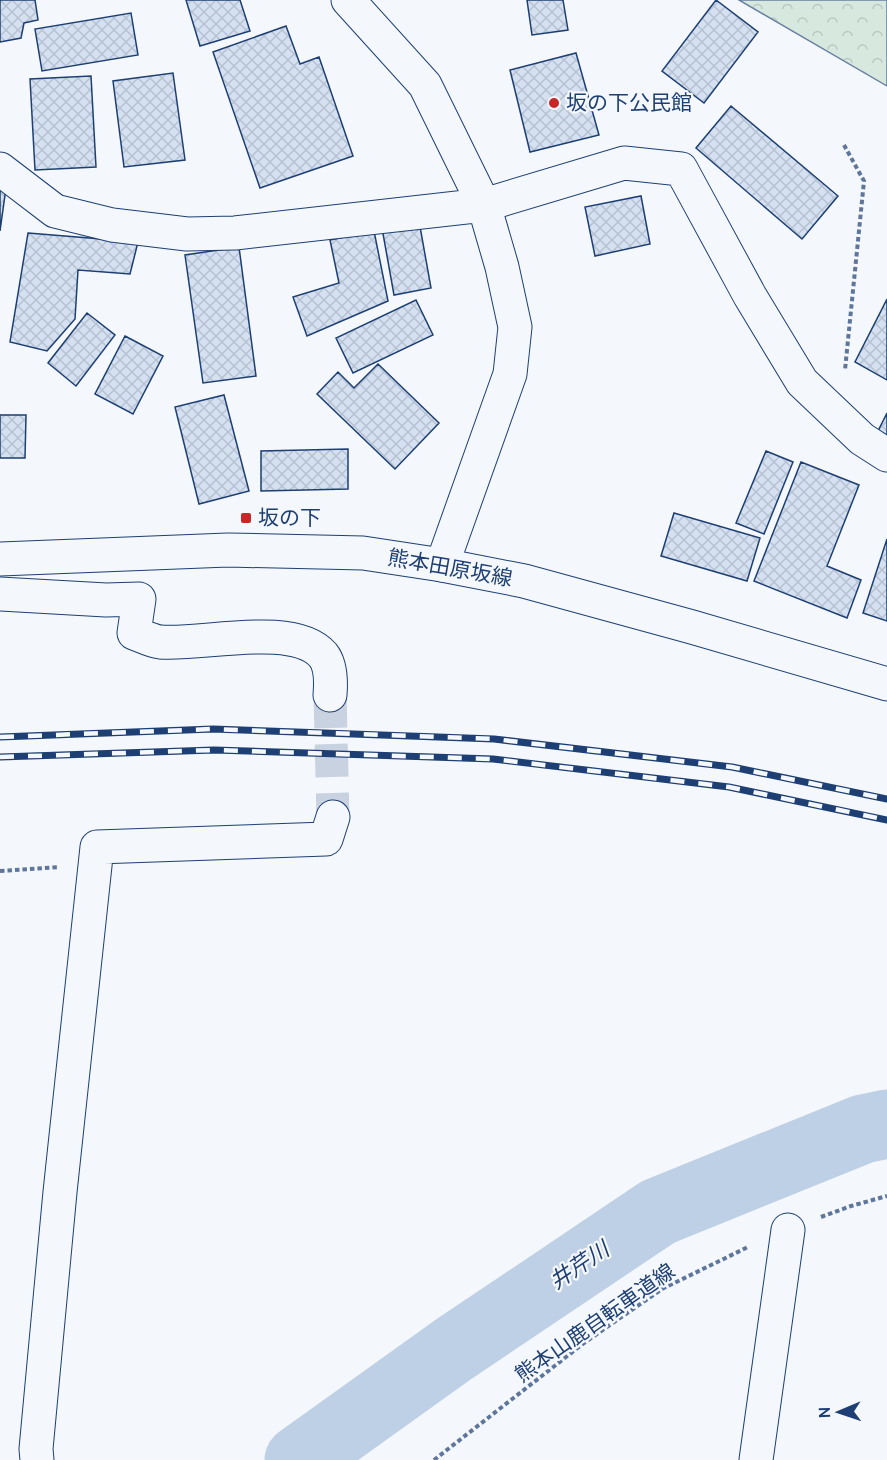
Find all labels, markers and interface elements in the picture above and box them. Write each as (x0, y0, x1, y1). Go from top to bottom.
place label: 坂の下公民館 (566, 90, 692, 115)
marker: 坂の下公民館 (547, 96, 561, 110)
place label: 坂の下 (258, 505, 321, 530)
marker: 坂の下 (239, 511, 253, 525)
street label: 熊本田原坂線 (386, 544, 514, 591)
water label: 井芹川 (544, 1235, 616, 1295)
street label: 熊本山鹿自転車道線 (510, 1258, 679, 1387)
north arrow (809, 1382, 869, 1442)
text: N (815, 1407, 834, 1418)

